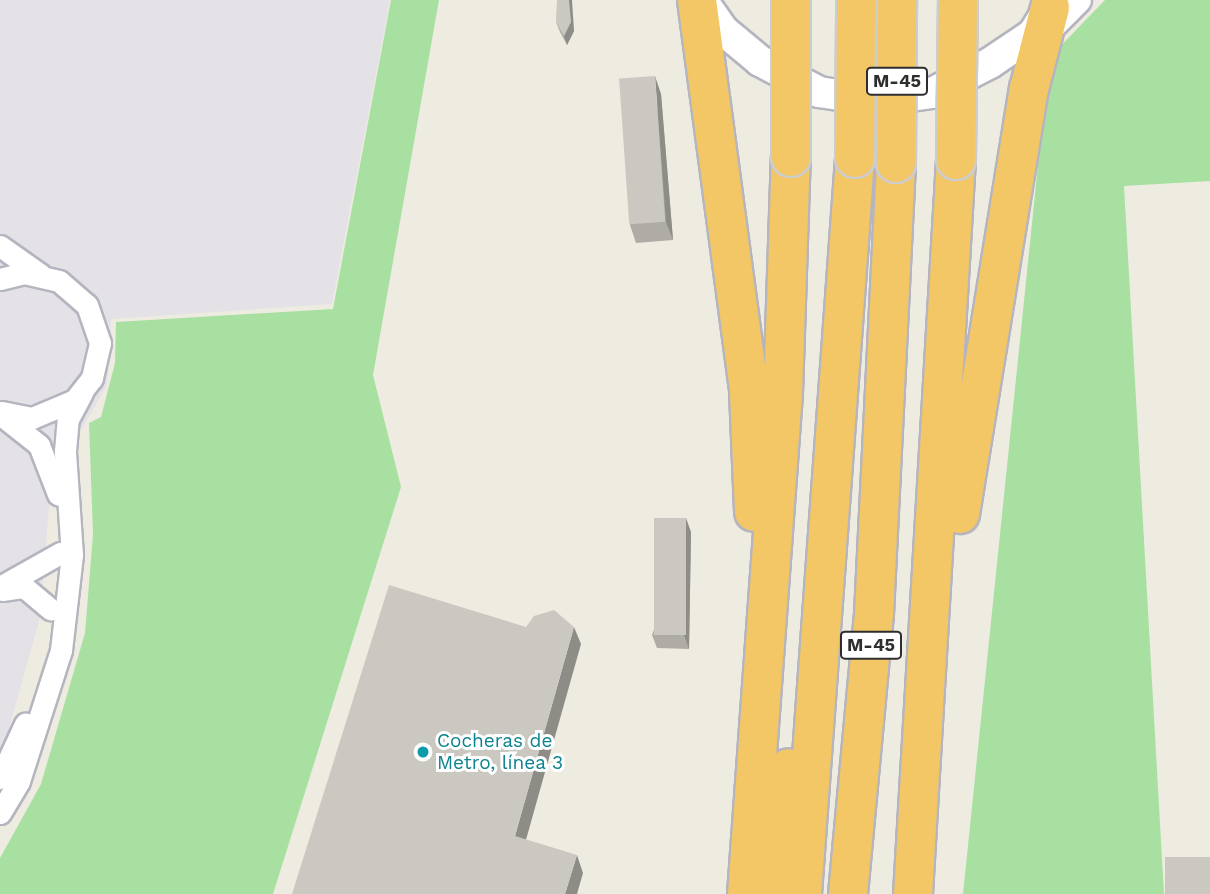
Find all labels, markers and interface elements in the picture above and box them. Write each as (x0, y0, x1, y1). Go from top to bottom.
road number: M-45 (866, 66, 928, 96)
road number: M-45 (840, 630, 903, 660)
place label: Cocheras de Metro, línea 3 (437, 730, 564, 774)
marker: Cocheras de Metro, línea 3 (415, 744, 431, 760)

